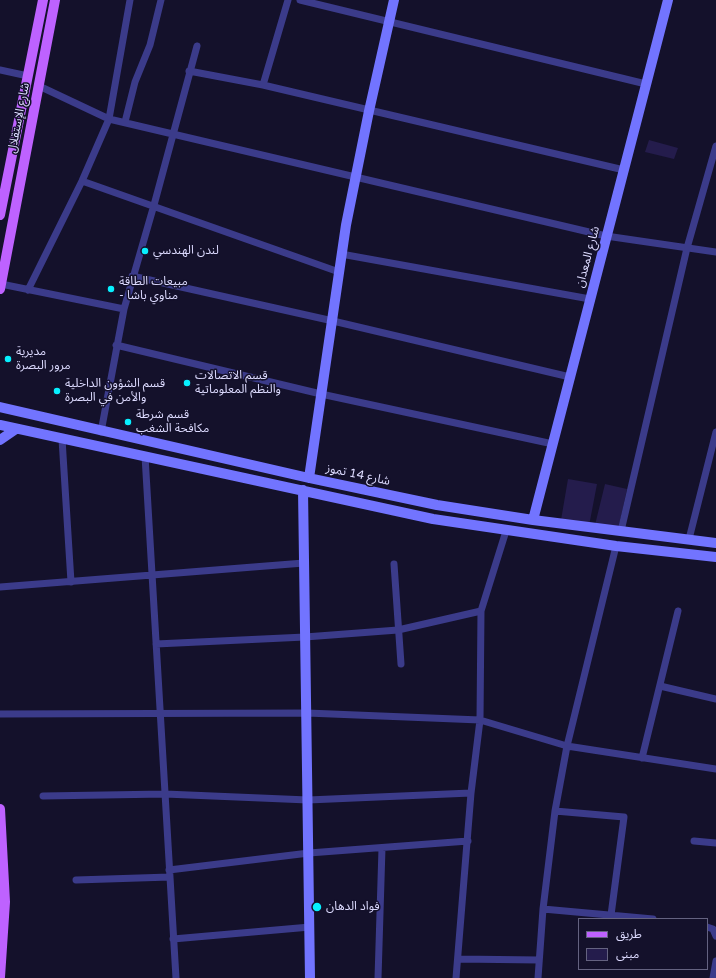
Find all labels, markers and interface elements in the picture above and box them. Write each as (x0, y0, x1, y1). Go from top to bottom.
street label: شارع الإستقلال (5, 81, 33, 155)
street label: شارع المعدان (573, 225, 603, 289)
place label: لندن الهندسي (153, 244, 219, 258)
marker: لندن الهندسي (140, 246, 150, 256)
place label: مبيعات الطاقة - مناوي باشا (119, 275, 188, 303)
marker: مبيعات الطاقة - مناوي باشا (106, 284, 116, 294)
place label: مديرية مرور البصرة (16, 345, 71, 373)
marker: مديرية مرور البصرة (3, 354, 13, 364)
place label: قسم الاتصالات والنظم المعلوماتية (195, 369, 281, 397)
place label: قسم الشؤون الداخلية والأمن في البصرة (65, 377, 165, 405)
marker: قسم الاتصالات والنظم المعلوماتية (182, 378, 192, 388)
marker: قسم الشؤون الداخلية والأمن في البصرة (52, 386, 62, 396)
place label: قسم شرطة مكافحة الشغب (136, 408, 209, 436)
marker: قسم شرطة مكافحة الشغب (123, 417, 133, 427)
street label: شارع 14 تموز (325, 461, 391, 489)
place label: فواد الدهان (326, 900, 380, 914)
marker: فواد الدهان (311, 901, 323, 913)
legend (578, 918, 708, 970)
text: طريق (616, 927, 642, 941)
text: مبنى (616, 947, 639, 961)

